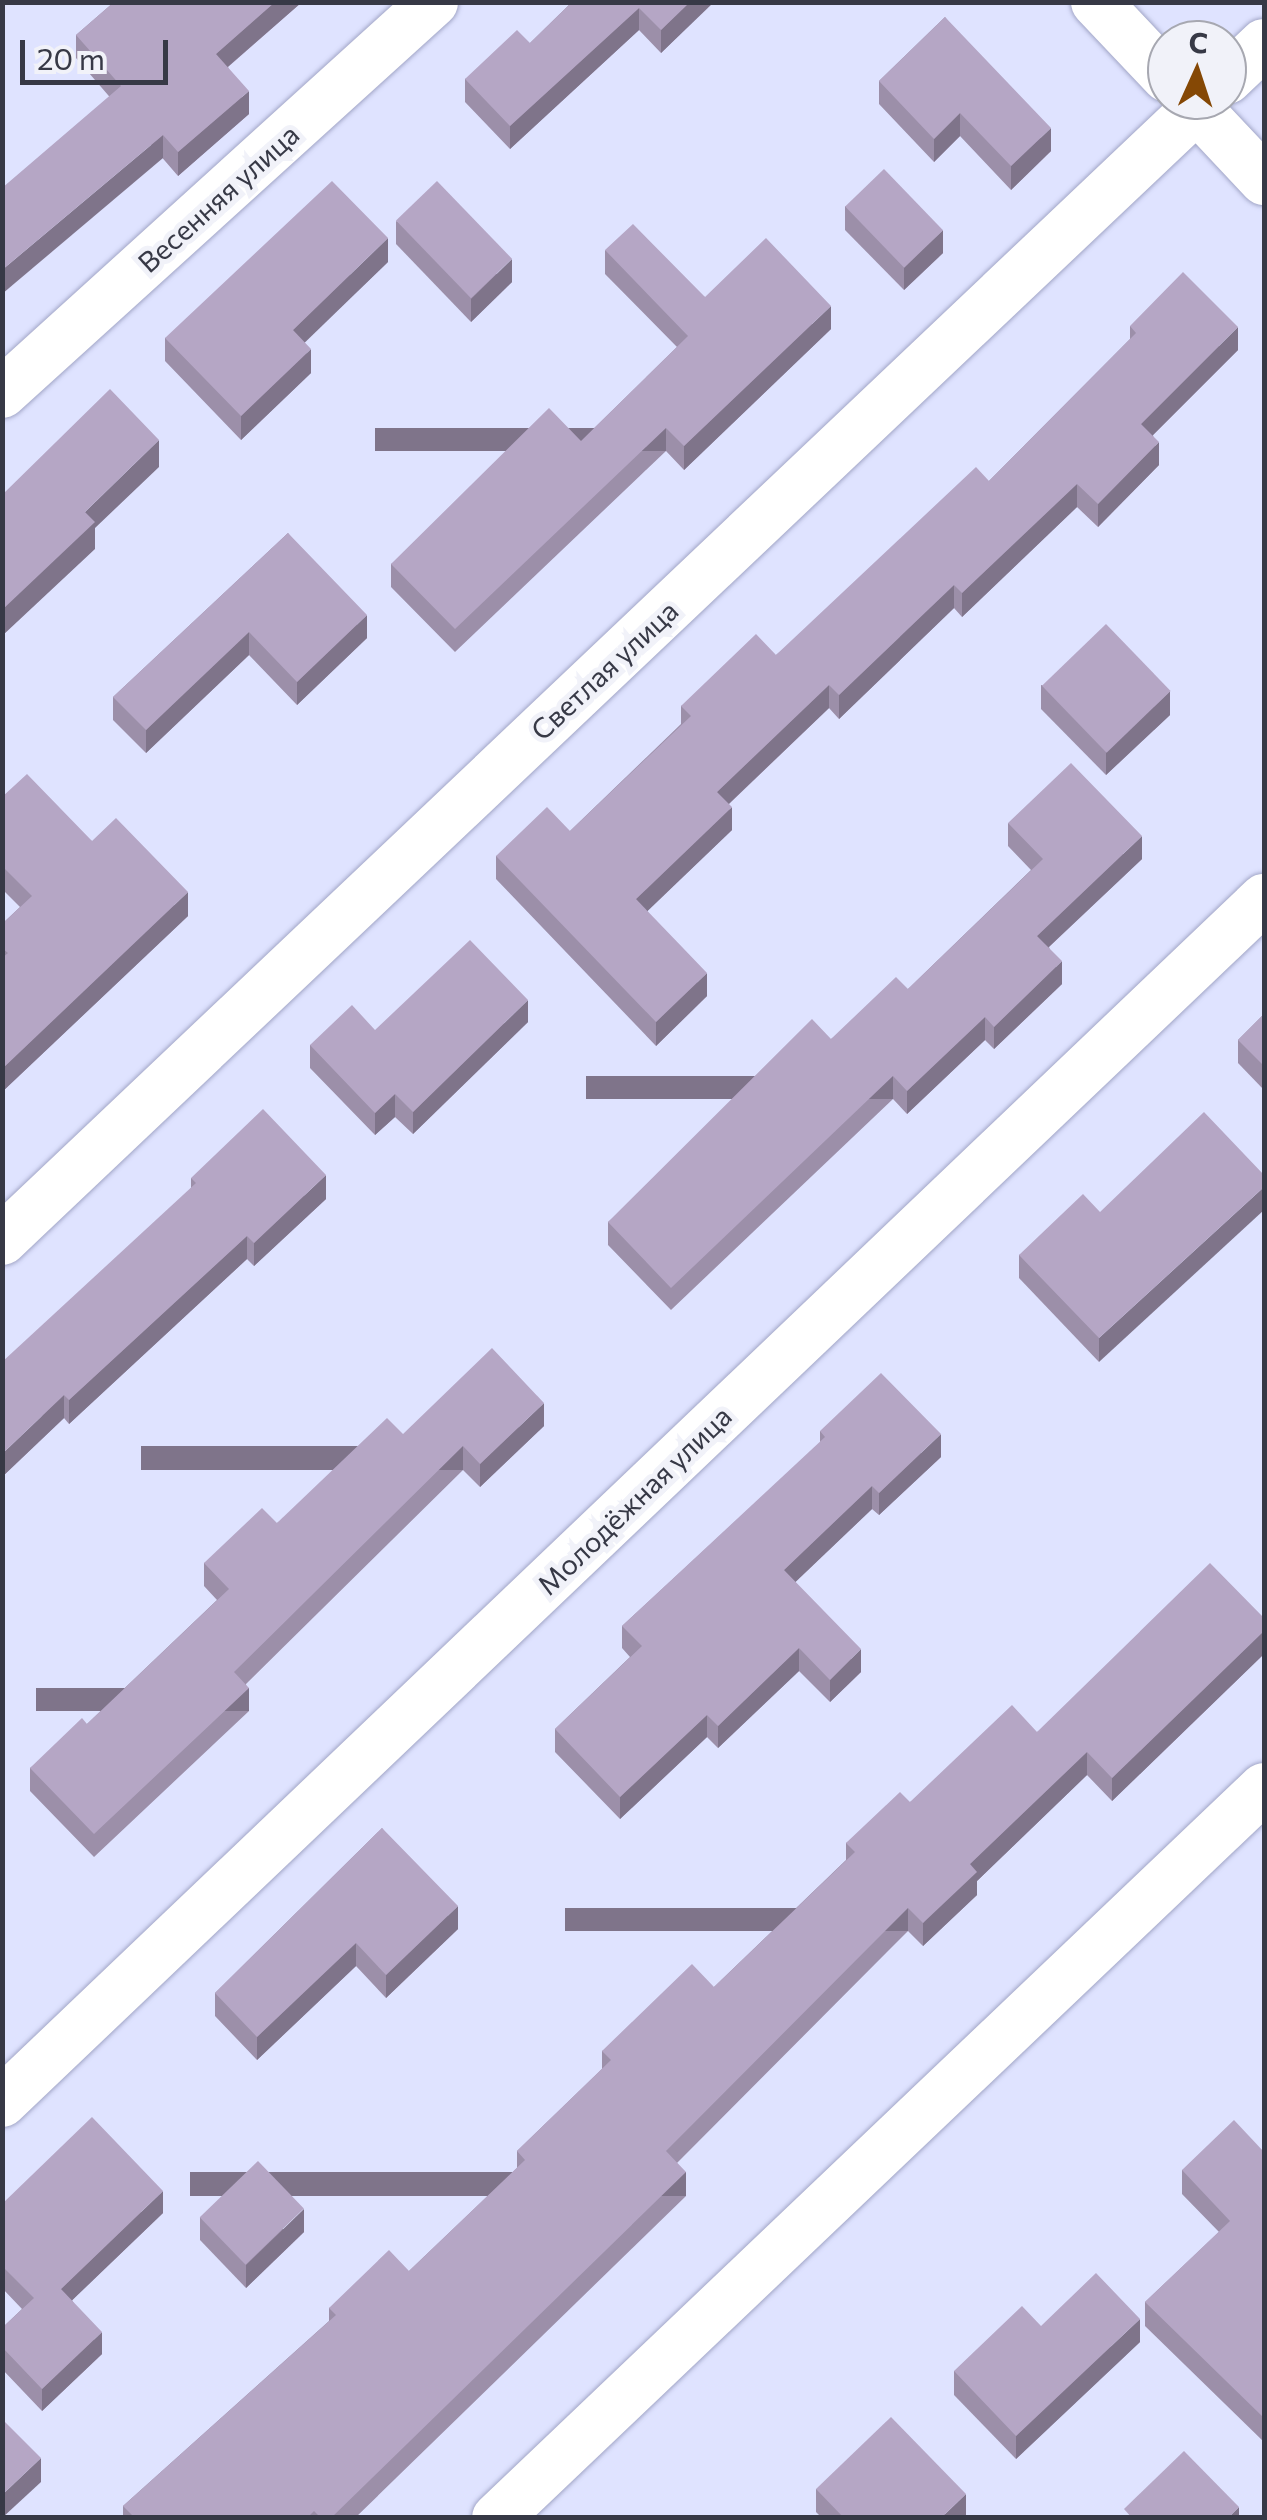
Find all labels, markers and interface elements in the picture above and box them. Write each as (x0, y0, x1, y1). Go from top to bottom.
scale bar (25, 20, 172, 82)
north arrow (1147, 20, 1247, 120)
text: С (1188, 25, 1209, 60)
text: 20 m (37, 39, 105, 76)
street label: Весенняя улица (131, 117, 305, 279)
street label: Светлая улица (524, 593, 684, 747)
street label: Молодёжная улица (530, 1399, 738, 1601)

